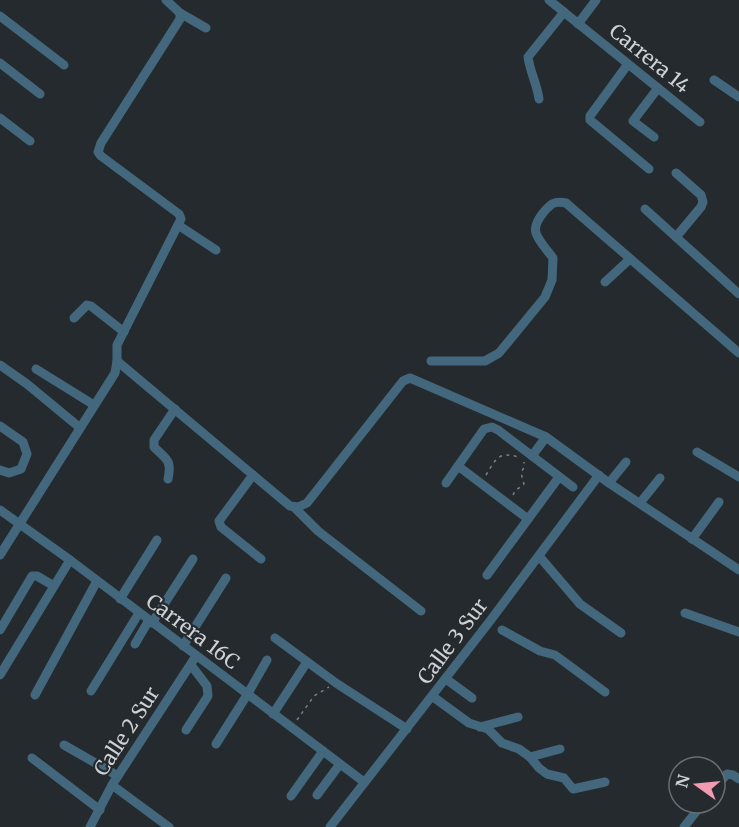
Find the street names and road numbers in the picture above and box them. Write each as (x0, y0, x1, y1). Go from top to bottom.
street label: Carrera 14 (605, 18, 695, 98)
street label: Carrera 16C (142, 588, 244, 674)
street label: Calle 3 Sur (412, 593, 492, 689)
street label: Calle 2 Sur (88, 682, 164, 780)

